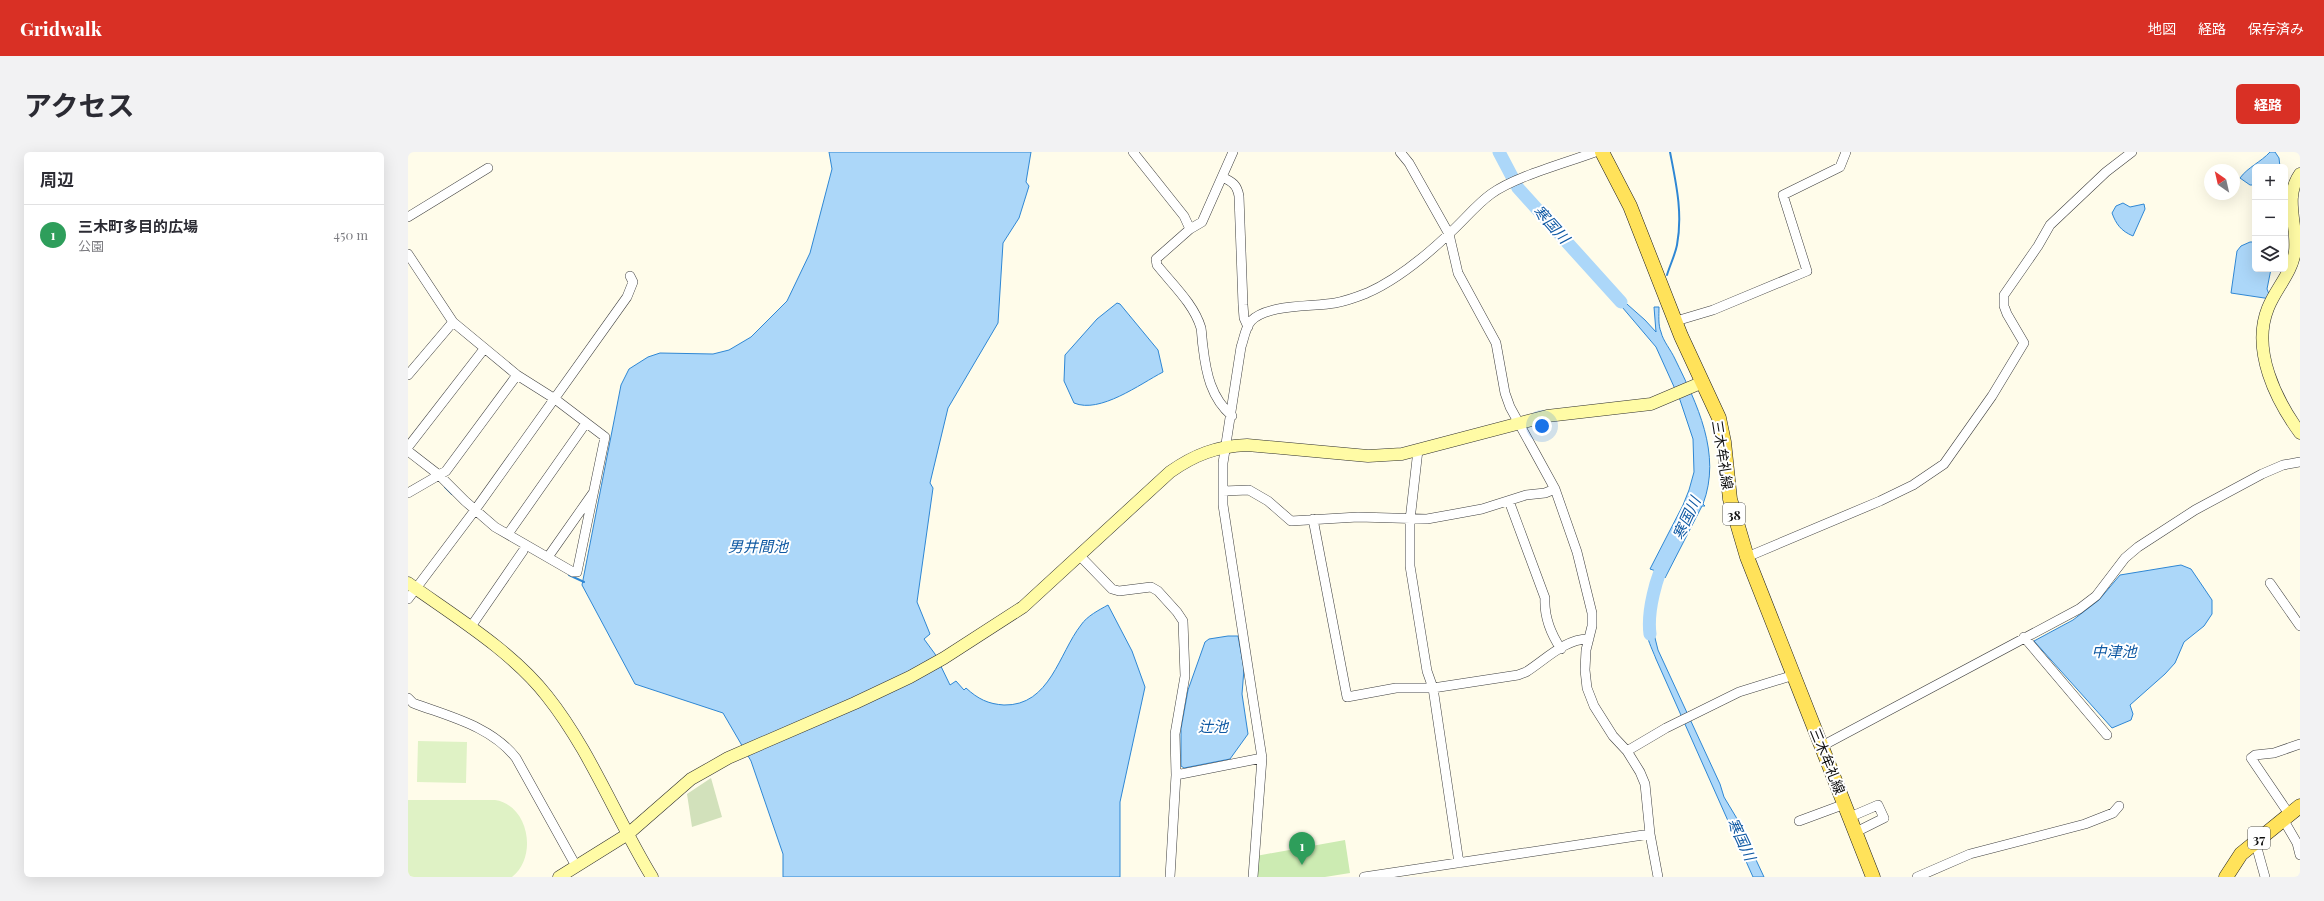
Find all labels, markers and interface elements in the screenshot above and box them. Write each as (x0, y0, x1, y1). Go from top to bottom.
text: Gridwalk (20, 15, 102, 41)
text: 地図 (2148, 19, 2176, 38)
text: 経路 (2198, 19, 2226, 38)
text: 保存済み (2248, 19, 2304, 38)
button: 経路 (2236, 84, 2300, 124)
text: アクセス (24, 86, 135, 123)
north arrow (2204, 164, 2240, 200)
map controls (2252, 164, 2288, 272)
button: + (2252, 164, 2288, 200)
text: 周辺 (40, 168, 74, 190)
button: − (2252, 200, 2288, 236)
water label: 寒国川 (1530, 201, 1576, 249)
text: 三木町多目的広場 (78, 216, 198, 236)
text: 1 (51, 226, 55, 243)
text: 450 m (334, 226, 368, 243)
button: layers (2252, 236, 2288, 272)
text: 公園 (78, 237, 104, 254)
your location (1532, 416, 1552, 436)
street label: 三木牟礼線 (1708, 419, 1738, 491)
water label: 寒国川 (1667, 492, 1705, 543)
road number: 38 (1723, 503, 1745, 525)
water label: 男井間池 (728, 536, 790, 556)
water label: 中津池 (2091, 641, 2138, 661)
water label: 辻池 (1198, 716, 1230, 736)
street label: 三木牟礼線 (1806, 725, 1850, 797)
water label: 寒国川 (1723, 814, 1761, 865)
road number: 37 (2248, 827, 2270, 849)
pin: 1 (1289, 832, 1315, 865)

